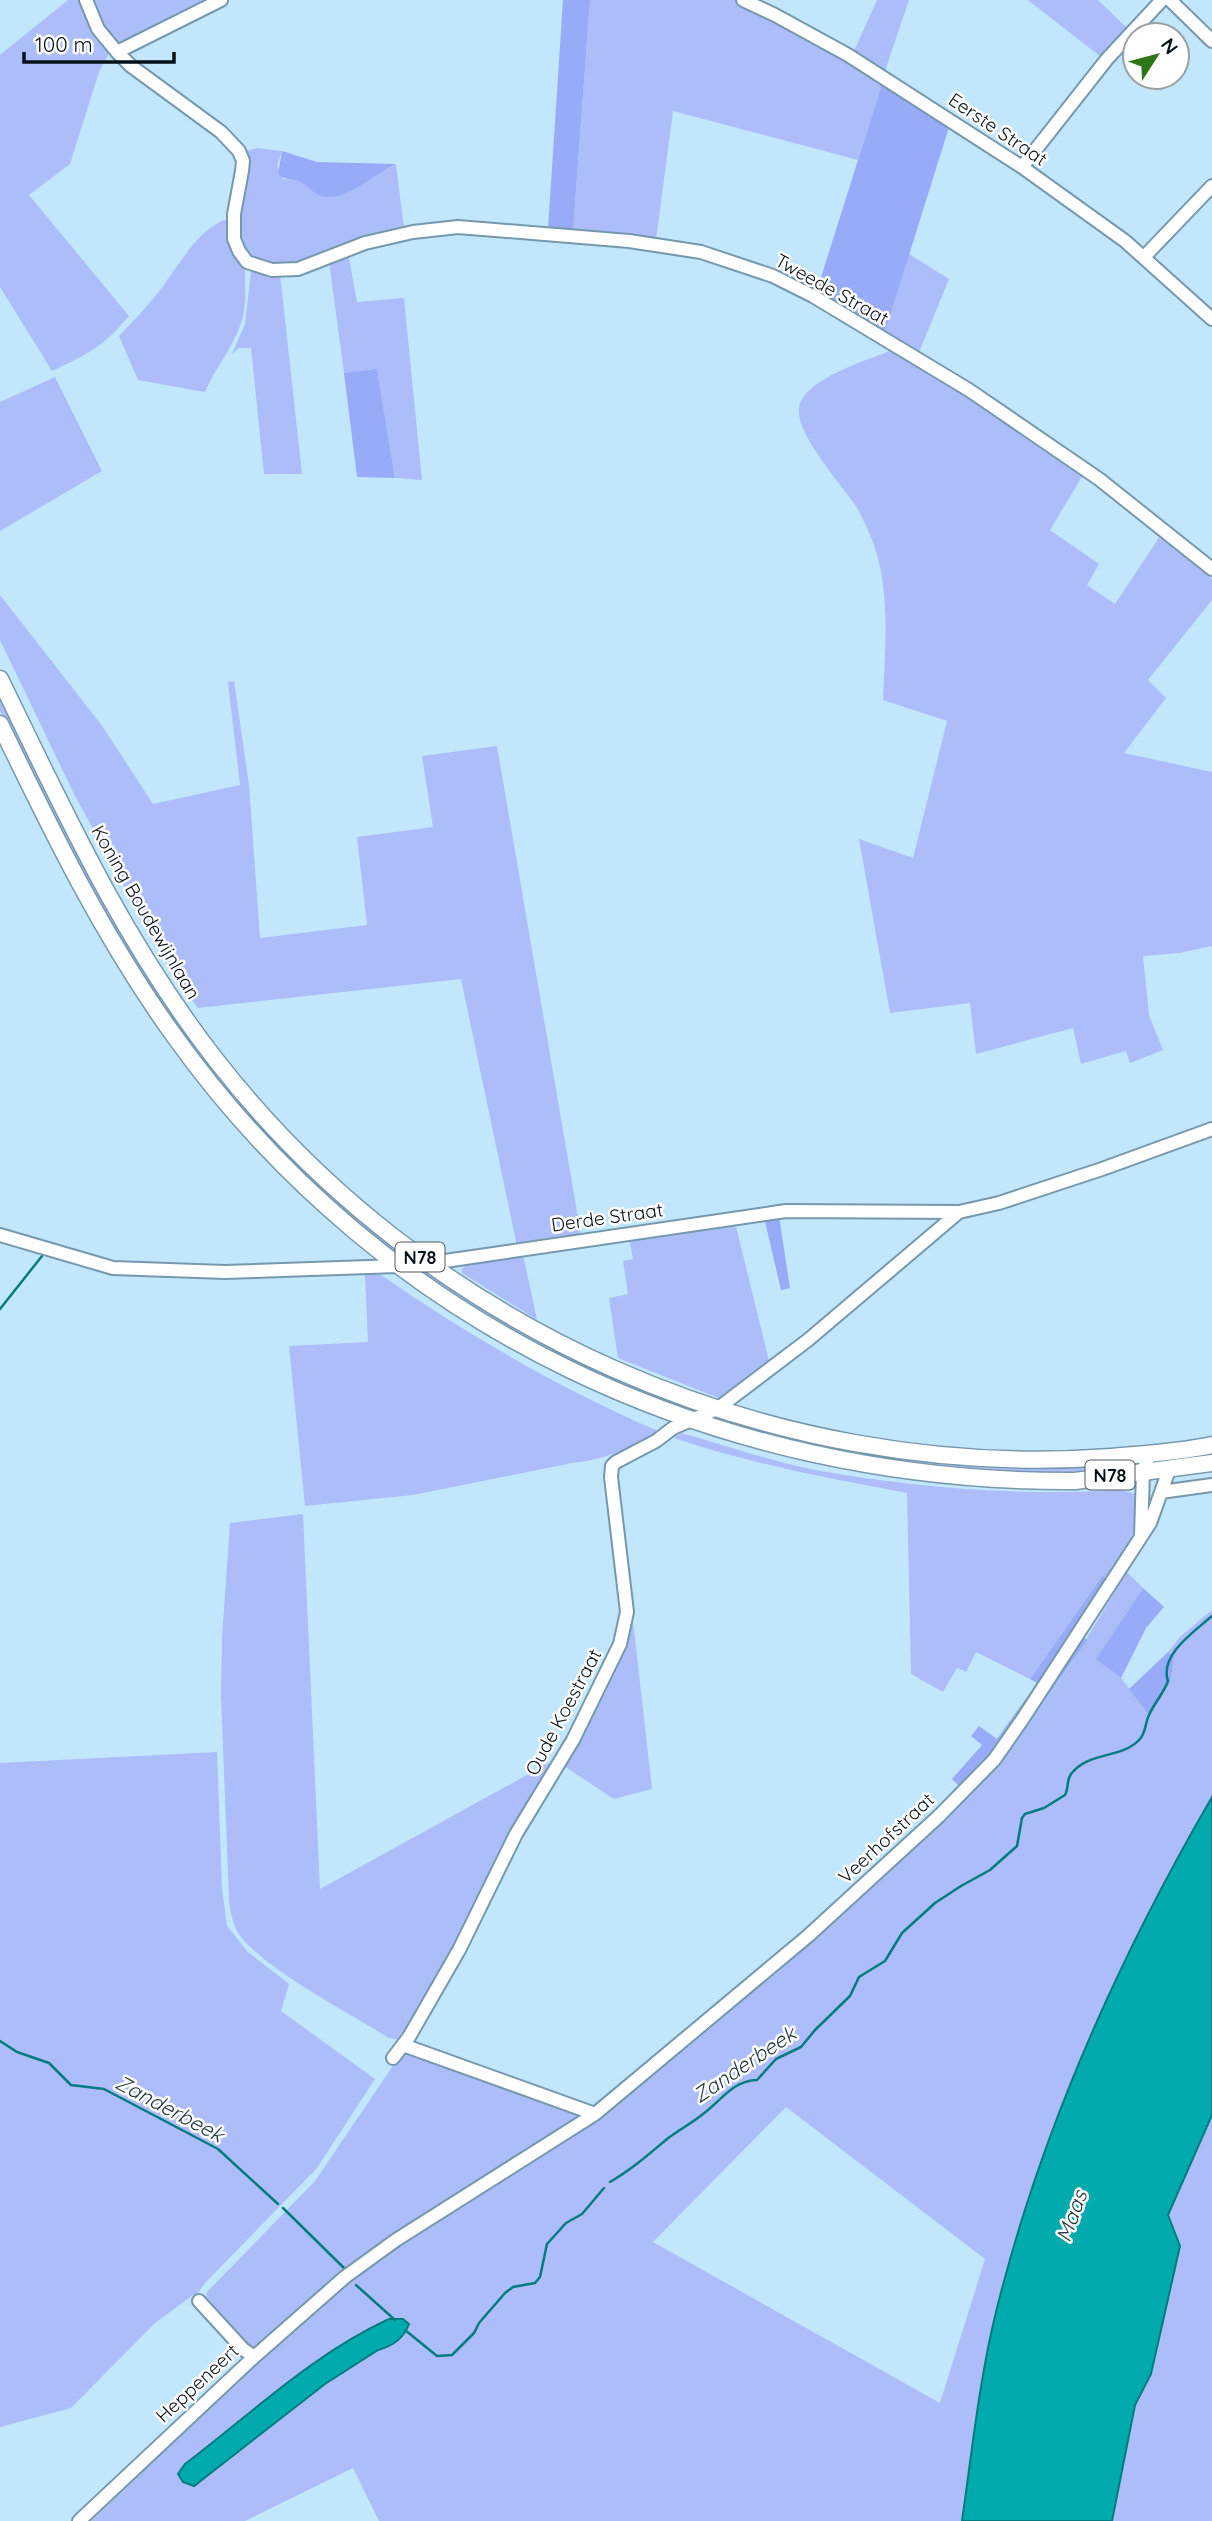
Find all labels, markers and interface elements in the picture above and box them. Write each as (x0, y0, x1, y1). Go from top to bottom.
scale bar (24, 21, 175, 65)
north arrow (1121, 21, 1191, 91)
text: 100 m (35, 31, 93, 57)
text: N (1156, 33, 1184, 59)
street label: Eerste Straat (944, 87, 1052, 171)
street label: Tweede Straat (771, 248, 893, 330)
street label: Koning Boudewijnlaan (86, 821, 206, 1003)
street label: Derde Straat (550, 1197, 664, 1237)
road number: N78 (396, 1242, 444, 1272)
road number: N78 (1086, 1460, 1134, 1490)
street label: Oude Koestraat (520, 1645, 606, 1779)
street label: Veerhofstraat (833, 1788, 939, 1888)
water label: Zanderbeek (687, 2019, 802, 2108)
water label: Zanderbeek (111, 2069, 230, 2148)
water label: Maas (1050, 2186, 1093, 2245)
street label: Heppeneert (151, 2339, 243, 2427)

